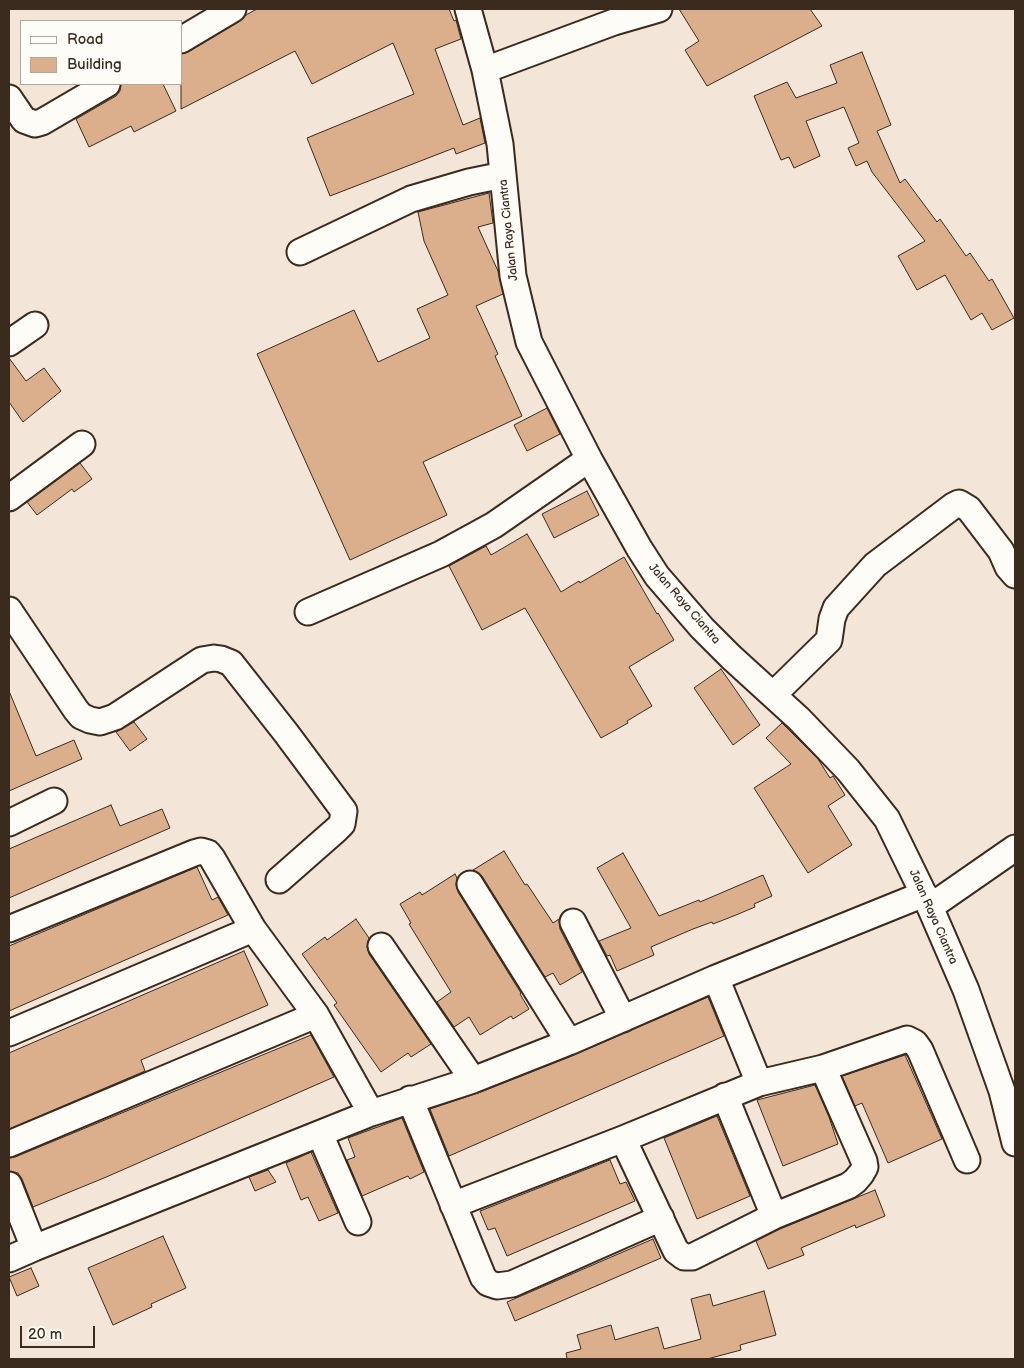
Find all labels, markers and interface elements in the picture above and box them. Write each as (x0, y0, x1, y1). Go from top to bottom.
legend (20, 20, 182, 85)
text: Road (67, 30, 103, 49)
text: Building (67, 55, 122, 74)
street label: Jalan Raya Ciantra (497, 178, 521, 282)
street label: Jalan Raya Ciantra (645, 561, 723, 647)
street label: Jalan Raya Ciantra (906, 867, 960, 967)
scale bar (22, 1316, 98, 1348)
text: 20 m (28, 1325, 62, 1344)

